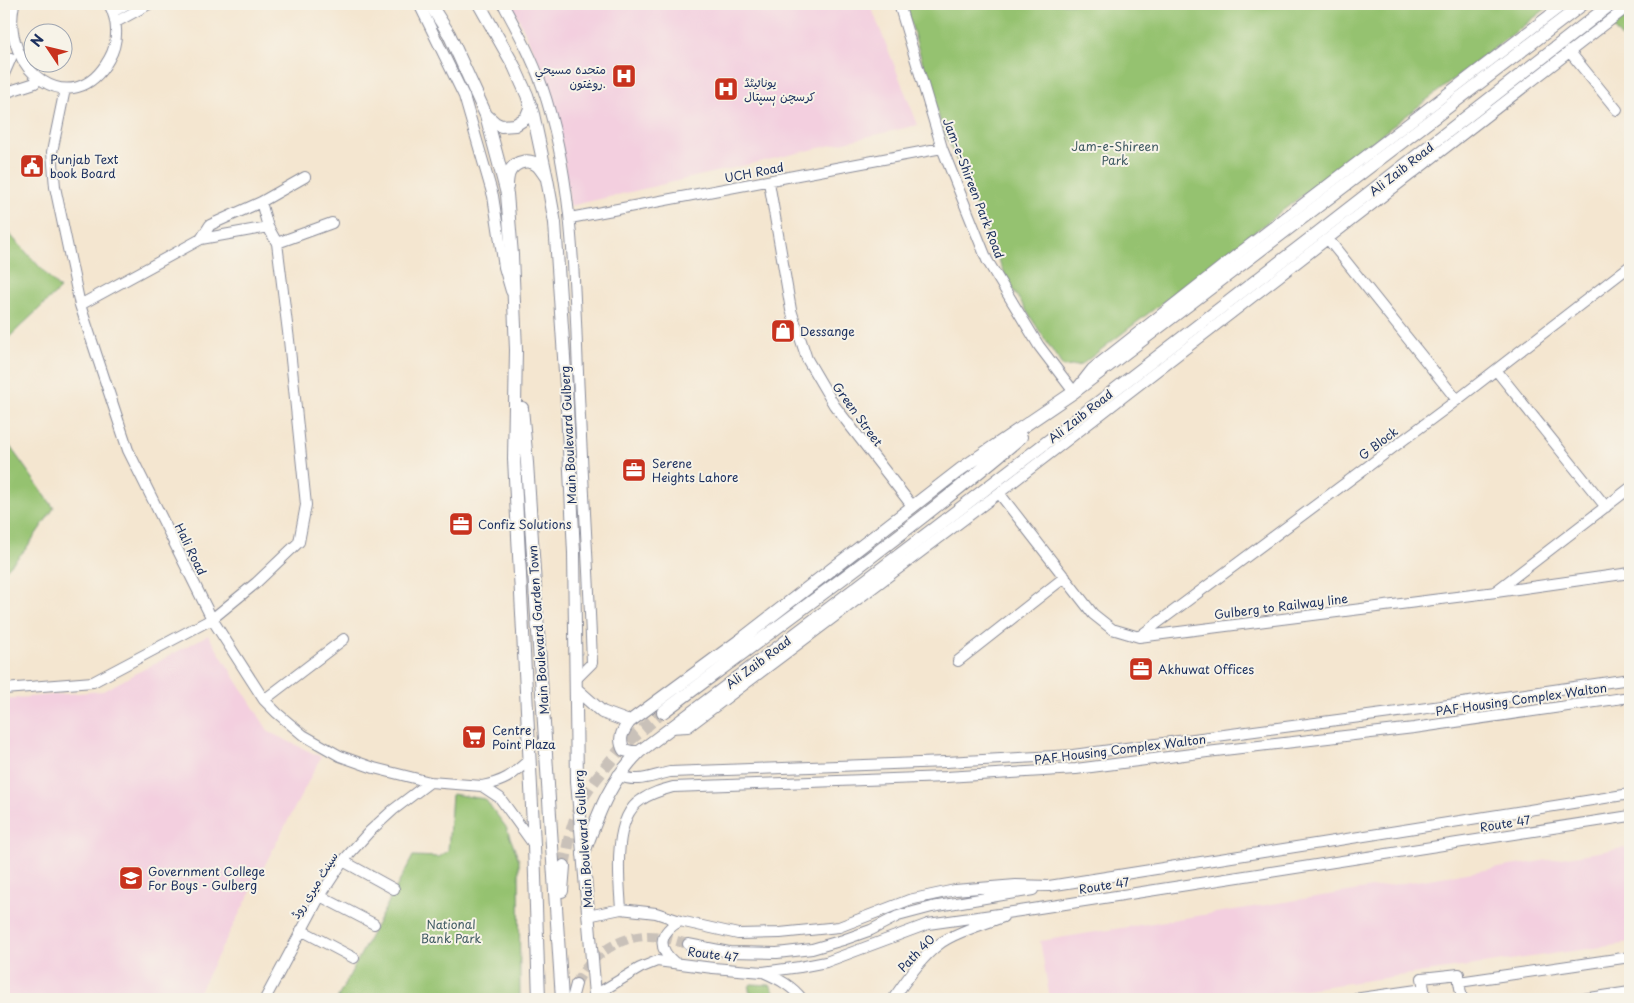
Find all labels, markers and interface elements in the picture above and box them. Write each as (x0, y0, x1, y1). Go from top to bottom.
north arrow (22, 22, 72, 72)
text: N (25, 30, 49, 51)
place label: متحده مسیحي روغتون. (535, 60, 606, 92)
hospital icon: متحده مسیحي روغتون. (611, 63, 637, 89)
place label: یونائیٹڈ کرسچن ہسپتال (744, 73, 815, 106)
hospital icon: یونائیٹڈ کرسچن ہسپتال (713, 76, 739, 102)
street label: Jam-e-Shireen Park Road (939, 115, 1009, 261)
park label: Jam-e-Shireen Park (1071, 137, 1159, 169)
street label: Ali Zaib Road (1365, 138, 1437, 200)
place label: Punjab Text book Board (50, 150, 119, 182)
public building icon: Punjab Text book Board (19, 153, 45, 179)
street label: UCH Road (723, 157, 785, 187)
shop icon: Dessange (770, 318, 796, 344)
place label: Dessange (800, 322, 855, 340)
street label: Main Boulevard Gulberg (555, 365, 581, 505)
street label: Green Street (829, 378, 887, 450)
street label: Ali Zaib Road (1044, 385, 1116, 447)
street label: G Block (1355, 422, 1402, 464)
place label: Serene Heights Lahore (652, 454, 738, 486)
office icon: Serene Heights Lahore (621, 457, 647, 483)
office icon: Confiz Solutions (448, 511, 474, 537)
place label: Confiz Solutions (478, 515, 572, 533)
street label: Hali Road (171, 520, 211, 578)
street label: Main Boulevard Garden Town (523, 545, 553, 715)
street label: Gulberg to Railway line (1213, 589, 1349, 623)
street label: Ali Zaib Road (722, 631, 794, 693)
office icon: Akhuwat Offices (1128, 656, 1154, 682)
place label: Akhuwat Offices (1158, 660, 1254, 678)
street label: PAF Housing Complex Walton (1434, 678, 1608, 720)
place label: Centre Point Plaza (492, 721, 556, 753)
supermarket icon: Centre Point Plaza (461, 724, 487, 750)
street label: PAF Housing Complex Walton (1033, 730, 1207, 768)
street label: Main Boulevard Gulberg (569, 769, 597, 909)
street label: Route 47 (1478, 810, 1532, 836)
street label: سینٹ میری روڈ (286, 848, 342, 922)
place label: Government College For Boys - Gulberg (148, 862, 265, 894)
school or university icon: Government College For Boys - Gulberg (118, 865, 144, 891)
street label: Route 47 (1077, 872, 1131, 898)
park label: National Bank Park (421, 915, 481, 947)
street label: Path 40 (893, 930, 939, 976)
street label: Route 47 (686, 942, 740, 966)

